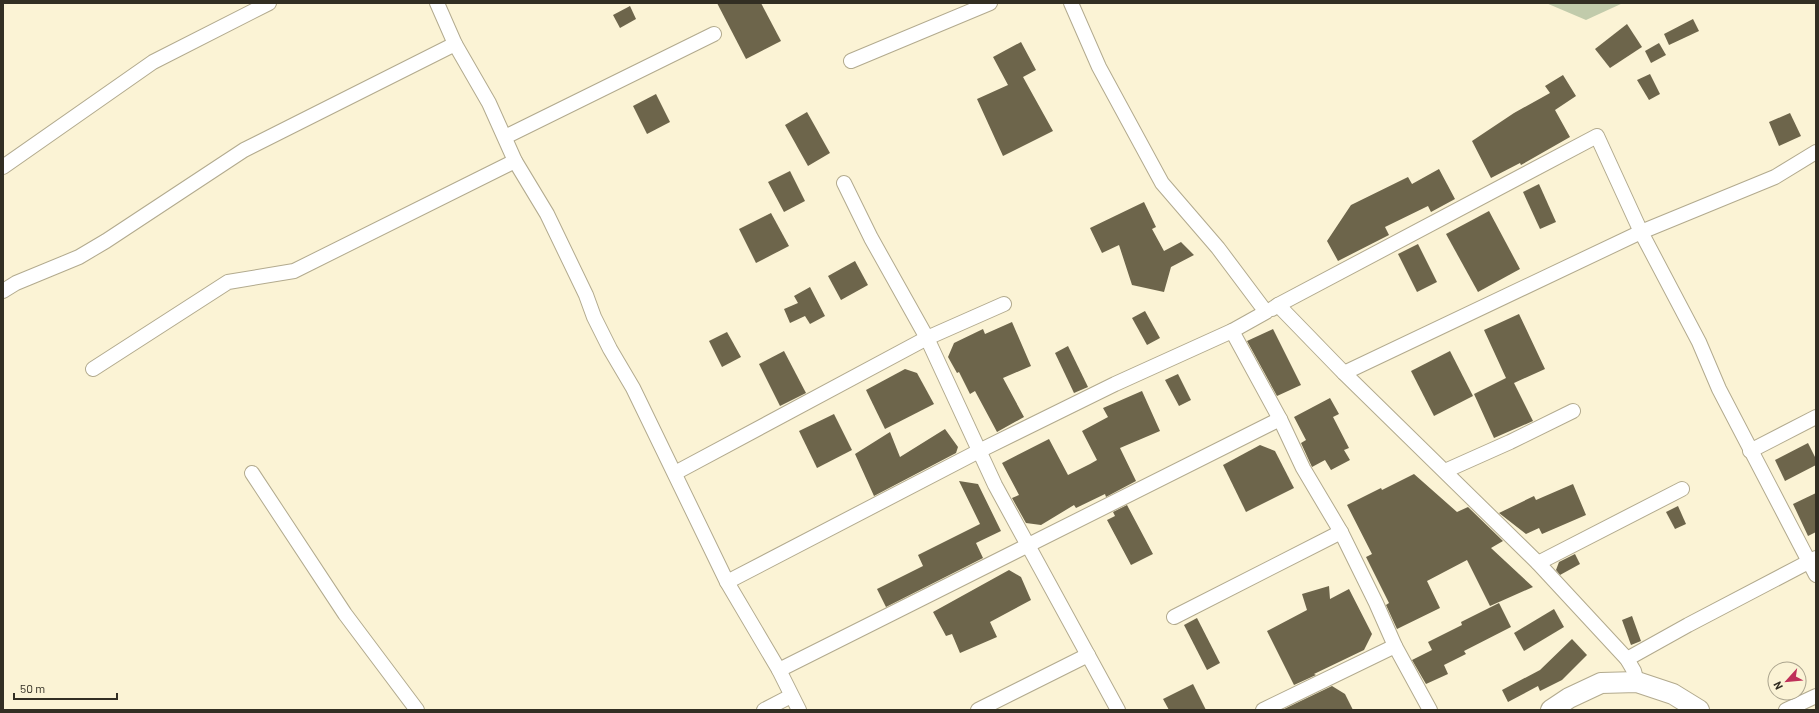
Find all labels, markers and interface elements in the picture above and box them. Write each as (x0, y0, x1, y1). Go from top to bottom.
north arrow (1767, 661, 1807, 701)
scale bar (14, 675, 117, 701)
text: N (1770, 680, 1785, 692)
text: 50 m (20, 681, 45, 695)

